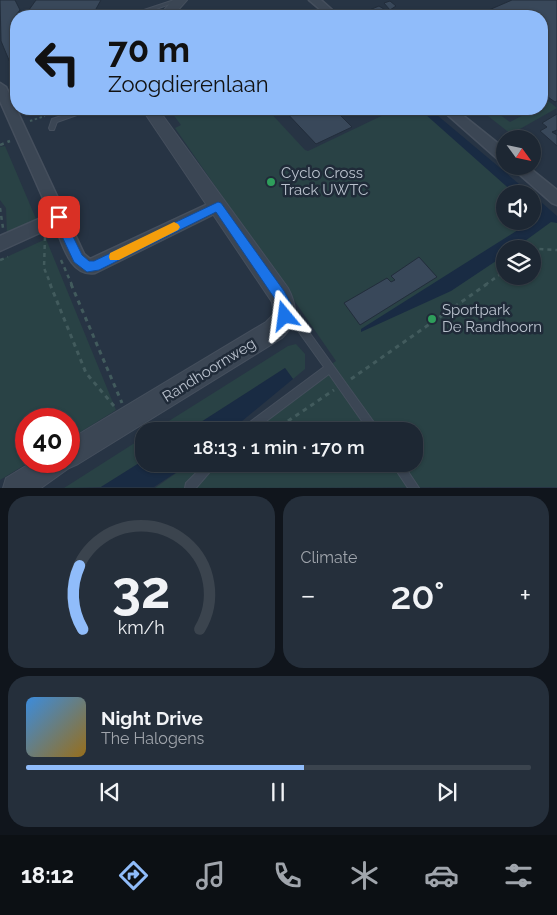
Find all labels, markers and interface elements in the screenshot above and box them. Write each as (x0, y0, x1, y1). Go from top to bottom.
text: 70 m (108, 29, 190, 70)
icon: left (25, 30, 90, 95)
text: Zoogdierenlaan (108, 71, 269, 97)
north arrow (496, 130, 541, 175)
map controls (496, 130, 541, 285)
place label: Cyclo Cross Track UWTC (281, 164, 368, 199)
marker: Cyclo Cross Track UWTC (265, 176, 277, 188)
button: sound (496, 185, 541, 230)
pin (38, 196, 80, 238)
icon: arrive (45, 203, 73, 231)
button: layers (496, 240, 541, 285)
position arrow (258, 289, 310, 341)
place label: Sportpark De Randhoorn (442, 301, 542, 336)
marker: Sportpark De Randhoorn (426, 313, 438, 325)
street label: Randhoornweg (159, 334, 259, 406)
speed limit sign: 40 (15, 408, 80, 473)
text: 18:13 · 1 min · 170 m (193, 436, 365, 458)
text: Climate (301, 548, 357, 567)
text: 32 (112, 559, 170, 620)
text: 20° (390, 573, 445, 618)
text: − (301, 579, 316, 612)
text: + (519, 579, 531, 612)
text: km/h (118, 617, 165, 638)
text: Night Drive (101, 707, 203, 729)
text: The Halogens (101, 729, 204, 748)
icon: previous (96, 778, 124, 806)
icon: pause (264, 778, 292, 806)
icon: next (433, 778, 461, 806)
icon: directions (116, 858, 151, 893)
icon: music (193, 858, 228, 893)
icon: phone (270, 858, 305, 893)
icon: climate (347, 858, 382, 893)
icon: car (424, 858, 459, 893)
icon: filters (501, 858, 536, 893)
text: 18:12 (21, 862, 74, 888)

